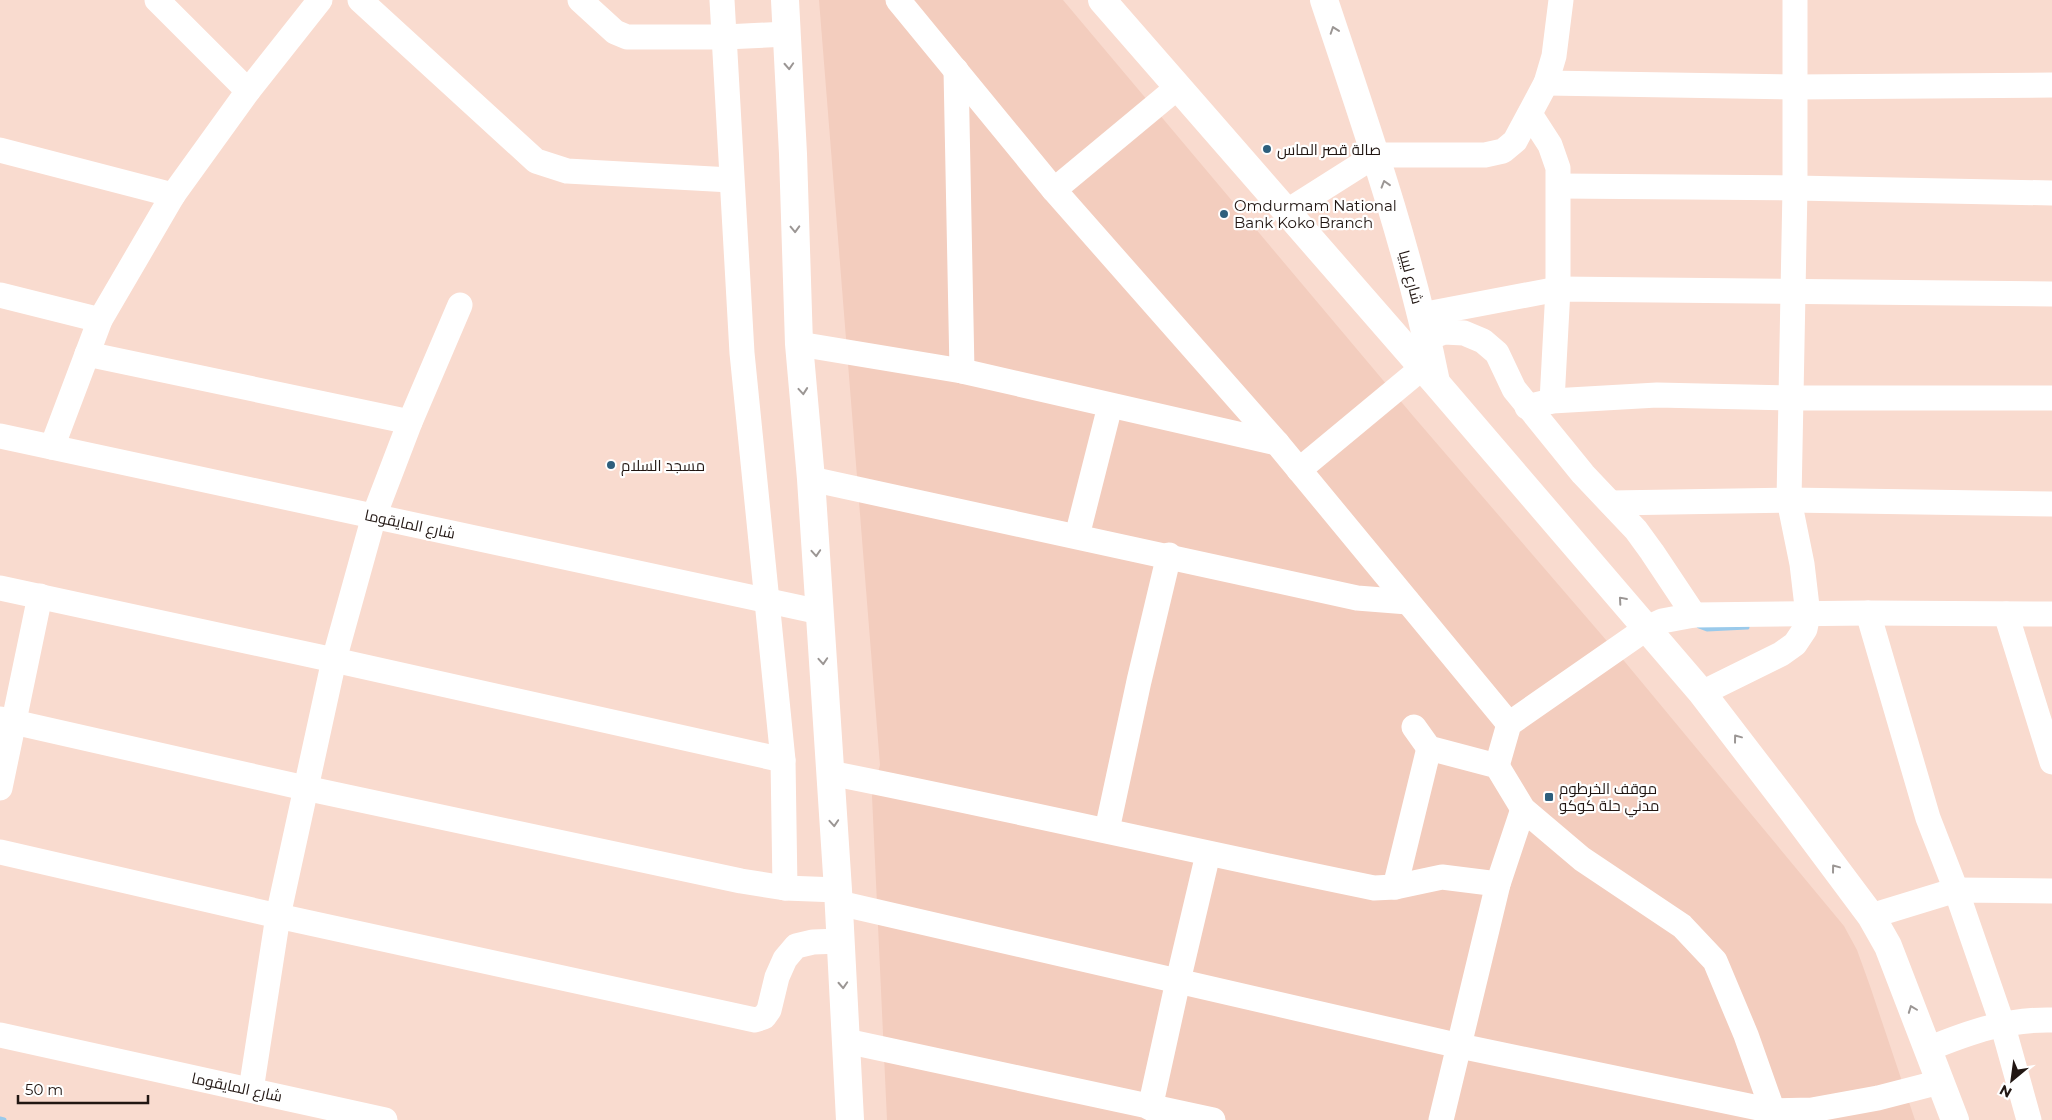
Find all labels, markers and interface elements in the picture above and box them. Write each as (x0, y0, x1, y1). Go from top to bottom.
one-way arrow (1330, 26, 1340, 35)
one-way arrow (783, 62, 794, 70)
place label: صالة قصر الماس (1277, 140, 1381, 160)
marker: صالة قصر الماس (1261, 143, 1273, 155)
one-way arrow (1381, 181, 1391, 189)
place label: Omdurmam National Bank Koko Branch (1234, 196, 1397, 232)
marker: Omdurmam National Bank Koko Branch (1218, 208, 1230, 220)
one-way arrow (790, 225, 800, 233)
street label: شارع ليبيا (1393, 248, 1427, 306)
one-way arrow (797, 387, 808, 395)
place label: مسجد السلام (621, 456, 705, 476)
marker: مسجد السلام (605, 459, 617, 471)
street label: شارع المايقوما (363, 505, 457, 545)
one-way arrow (810, 549, 821, 557)
one-way arrow (1619, 596, 1628, 605)
one-way arrow (817, 657, 828, 665)
one-way arrow (1734, 735, 1742, 744)
place label: موقف الخرطوم مدني حلة كوكو (1559, 779, 1659, 818)
marker: موقف الخرطوم مدني حلة كوكو (1543, 791, 1555, 803)
one-way arrow (828, 819, 839, 827)
one-way arrow (1832, 864, 1841, 874)
one-way arrow (838, 981, 849, 989)
one-way arrow (1908, 1005, 1919, 1014)
north arrow (1987, 1055, 2037, 1105)
street label: شارع المايقوما (190, 1068, 284, 1108)
scale bar (18, 1072, 148, 1104)
text: 50 m (25, 1080, 63, 1099)
text: N (1996, 1081, 2015, 1102)

